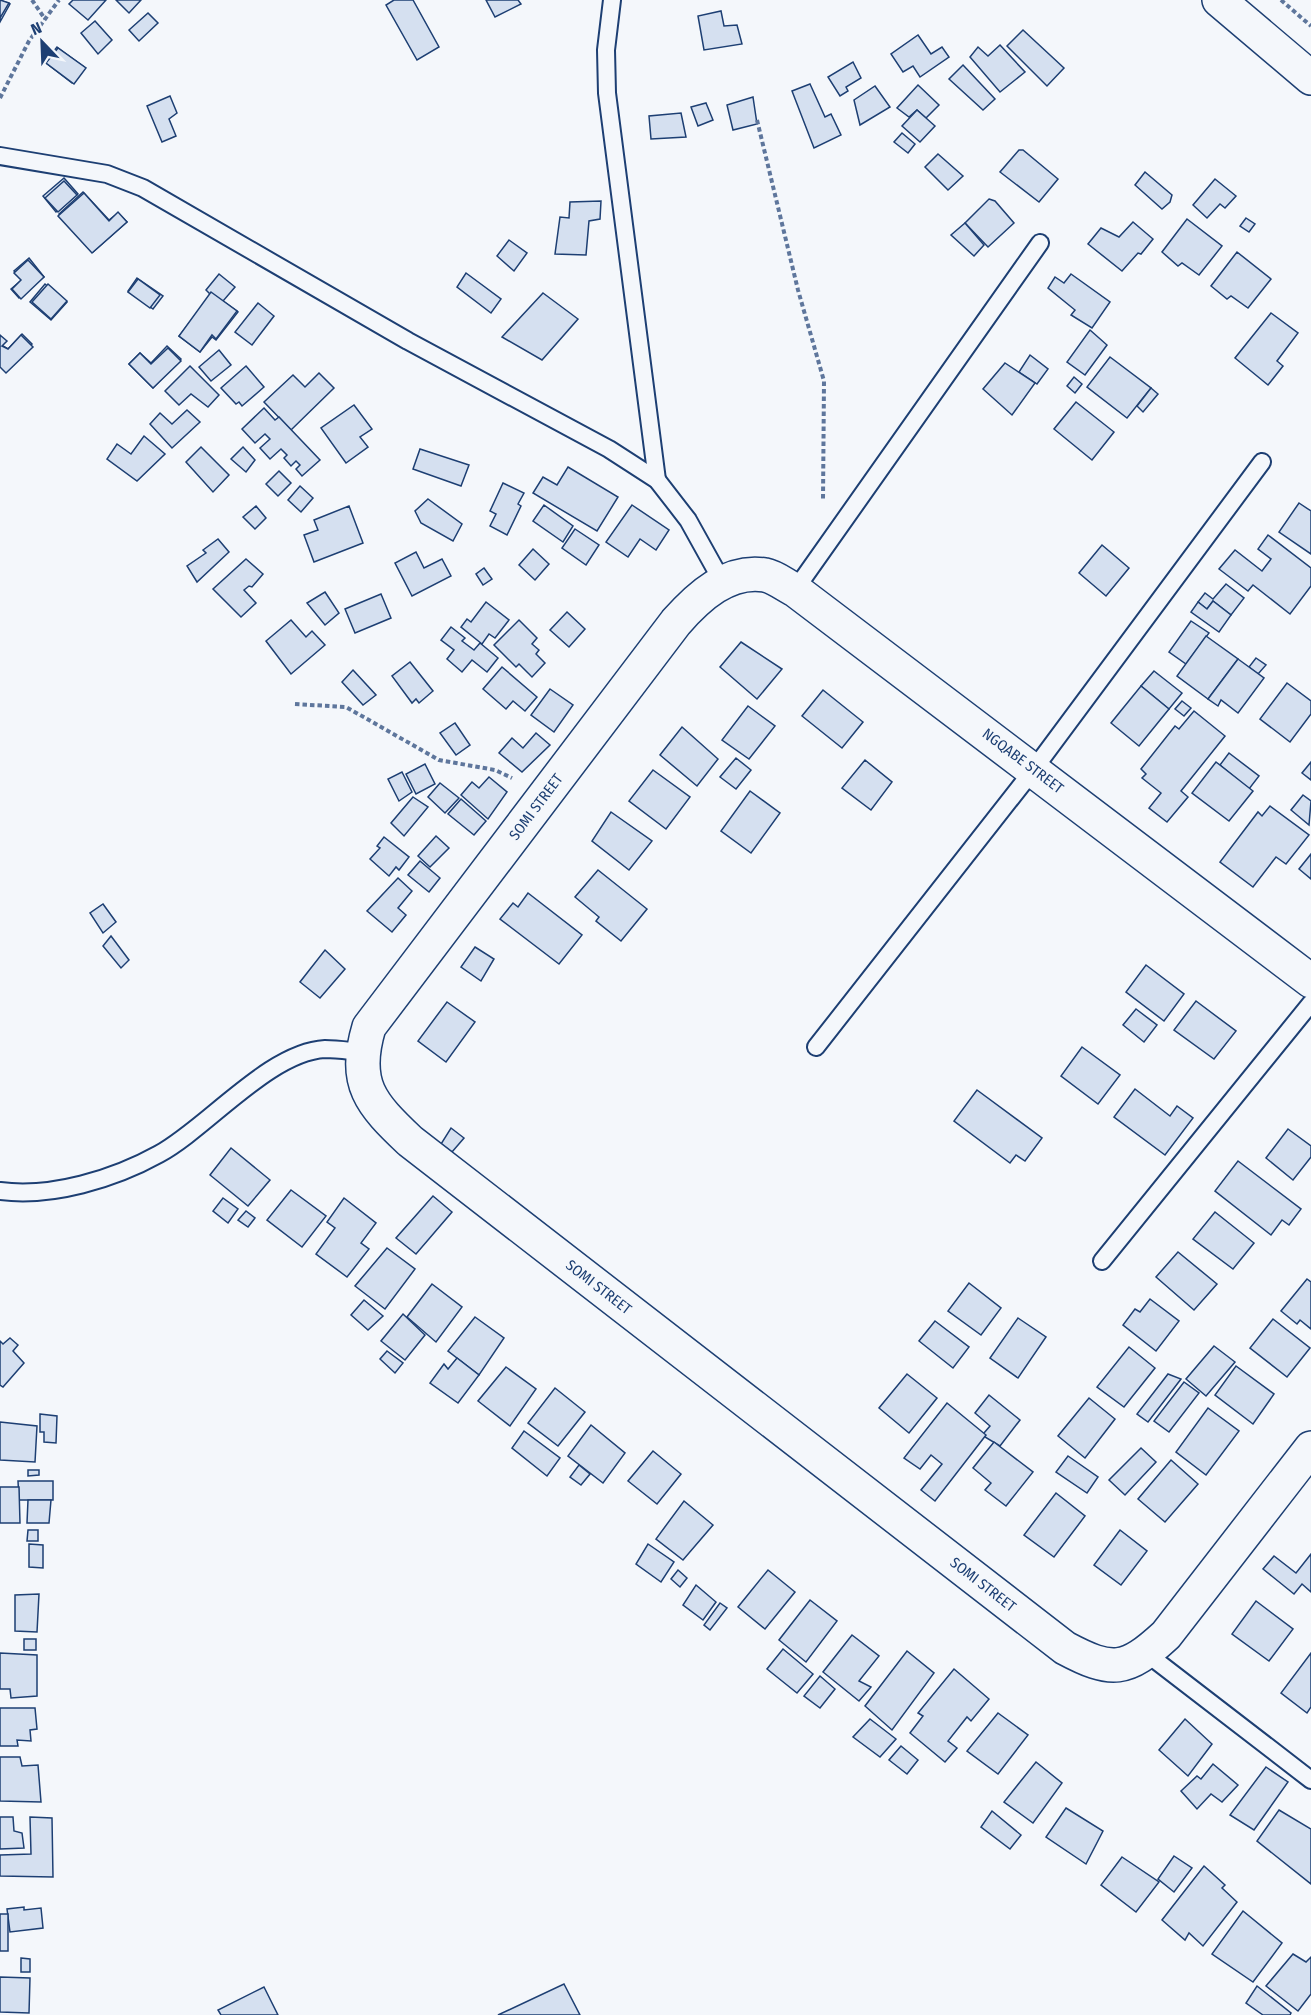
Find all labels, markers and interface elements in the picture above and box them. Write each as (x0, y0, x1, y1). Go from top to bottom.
north arrow (12, 12, 72, 72)
text: N (28, 18, 44, 39)
street label: NGQABE STREET (979, 725, 1067, 797)
street label: SOMI STREET (505, 770, 567, 844)
street label: SOMI STREET (562, 1256, 635, 1318)
street label: SOMI STREET (947, 1553, 1020, 1616)

